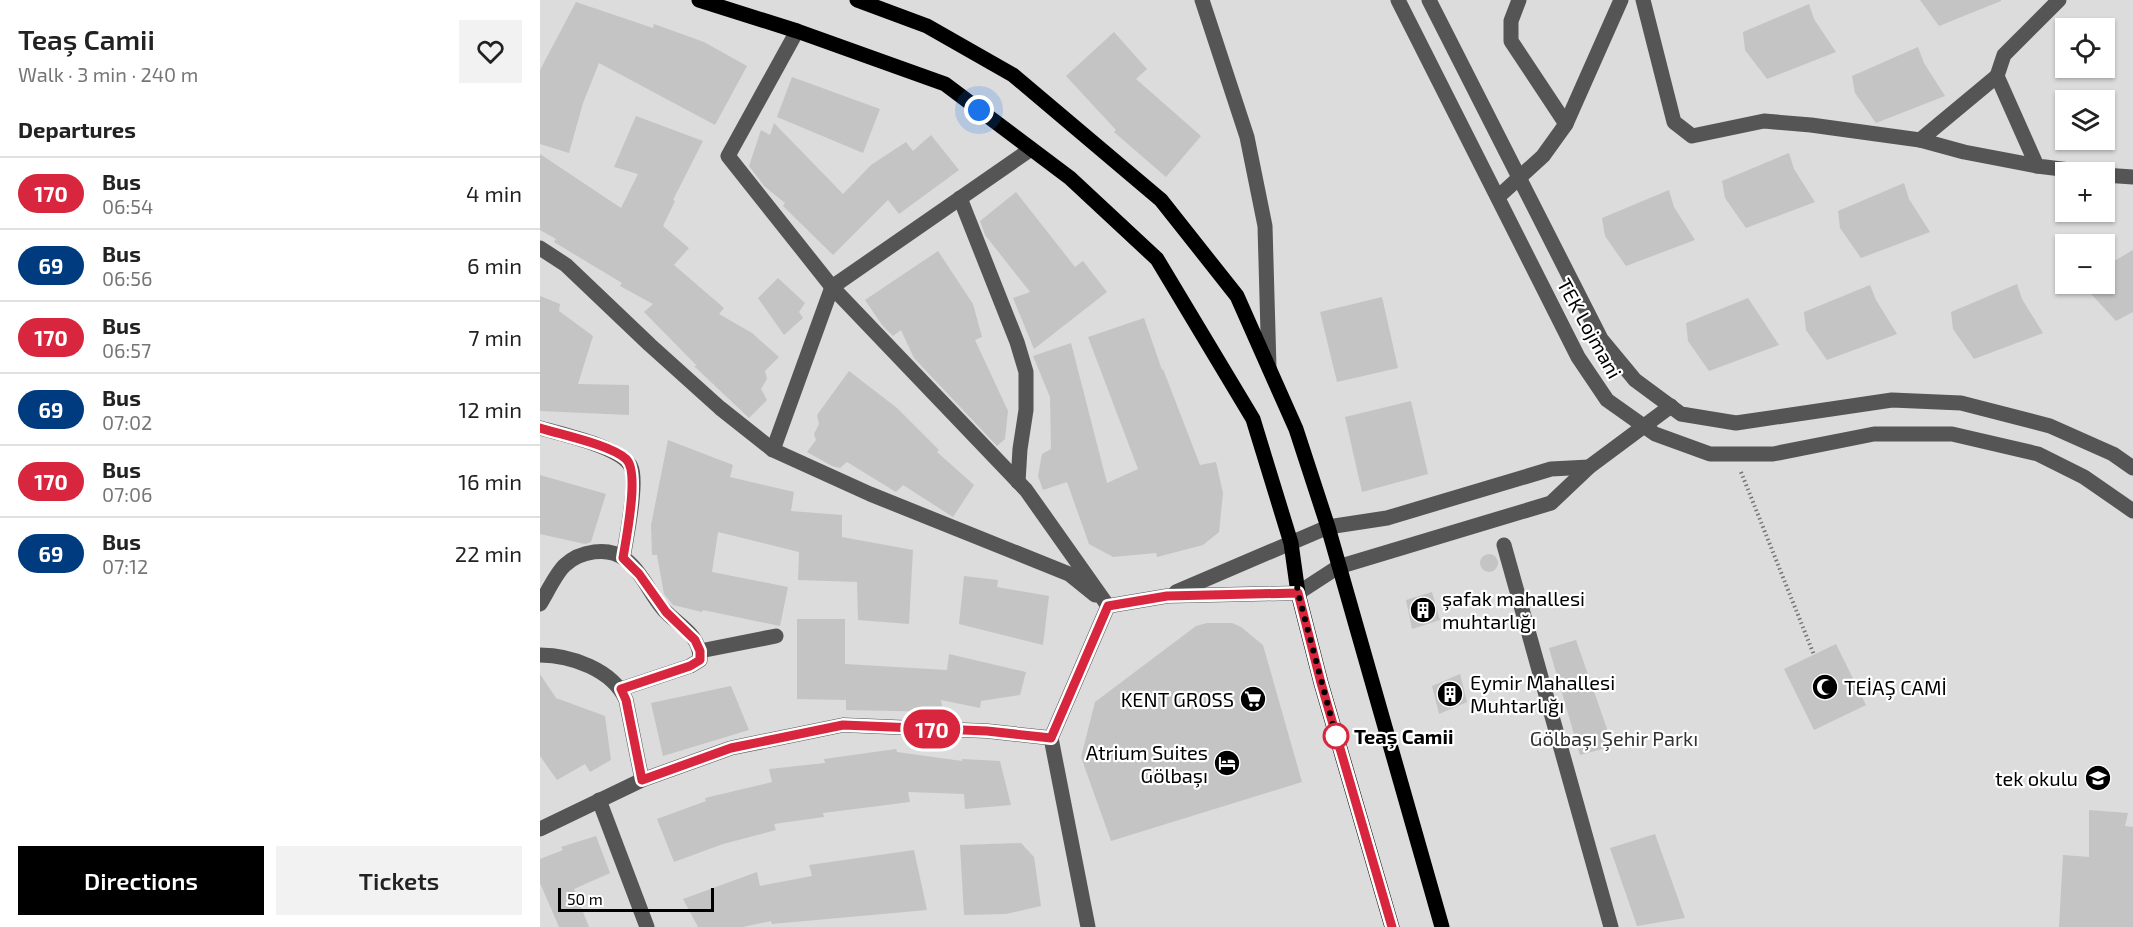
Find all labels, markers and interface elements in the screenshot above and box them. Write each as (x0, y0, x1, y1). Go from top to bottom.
map controls (2055, 18, 2115, 294)
button: locate (2055, 18, 2115, 78)
button: heart (459, 20, 522, 83)
text: Teaş Camii (18, 22, 155, 56)
text: Walk · 3 min · 240 m (18, 62, 198, 86)
button: layers (2055, 90, 2115, 150)
your location (964, 95, 994, 125)
text: Departures (18, 116, 136, 142)
button: + (2055, 162, 2115, 222)
text: Bus (102, 168, 141, 194)
text: 4 min (466, 180, 522, 206)
text: 170 (34, 181, 68, 206)
text: 06:54 (102, 194, 153, 218)
button: − (2055, 234, 2115, 294)
text: Bus (102, 240, 141, 266)
text: 6 min (467, 252, 522, 278)
text: 69 (39, 253, 63, 278)
text: 06:56 (102, 266, 152, 290)
street label: TEK Lojmani (1553, 274, 1627, 382)
text: Bus (102, 312, 141, 338)
text: 7 min (468, 324, 522, 350)
text: 170 (34, 325, 68, 350)
text: 06:57 (102, 338, 151, 362)
text: Bus (102, 384, 141, 410)
text: 12 min (458, 396, 522, 422)
text: 69 (39, 397, 63, 422)
text: 07:02 (102, 410, 152, 434)
text: Bus (102, 456, 141, 482)
text: 16 min (458, 468, 522, 494)
text: 170 (34, 469, 68, 494)
text: 07:06 (102, 482, 153, 506)
text: Bus (102, 528, 141, 554)
text: 22 min (455, 540, 522, 566)
text: 69 (39, 541, 63, 566)
text: 07:12 (102, 554, 148, 578)
place label: şafak mahallesi muhtarlığı (1442, 586, 1585, 633)
building icon: şafak mahallesi muhtarlığı (1408, 595, 1438, 625)
place label: Eymir Mahallesi Muhtarlığı (1470, 670, 1615, 717)
mosque icon: TEİAŞ CAMİ (1810, 672, 1840, 702)
place label: TEİAŞ CAMİ (1844, 675, 1947, 700)
building icon: Eymir Mahallesi Muhtarlığı (1435, 679, 1465, 709)
supermarket icon: KENT GROSS (1238, 684, 1268, 714)
place label: KENT GROSS (1121, 687, 1234, 711)
line badge: 170 (898, 710, 966, 748)
text: 170 (915, 717, 949, 742)
marker: Teaş Camii (1323, 723, 1349, 749)
place label: Teaş Camii (1354, 724, 1453, 749)
park label: Gölbaşı Şehir Parkı (1530, 726, 1698, 751)
place label: Atrium Suites Gölbaşı (1086, 740, 1208, 788)
hotel icon: Atrium Suites Gölbaşı (1212, 748, 1242, 778)
school or university icon: tek okulu (2083, 763, 2113, 793)
place label: tek okulu (1995, 766, 2078, 790)
button: Directions (18, 846, 264, 915)
button: Tickets (276, 846, 522, 915)
scale bar (558, 885, 714, 912)
text: 50 m (567, 889, 603, 908)

